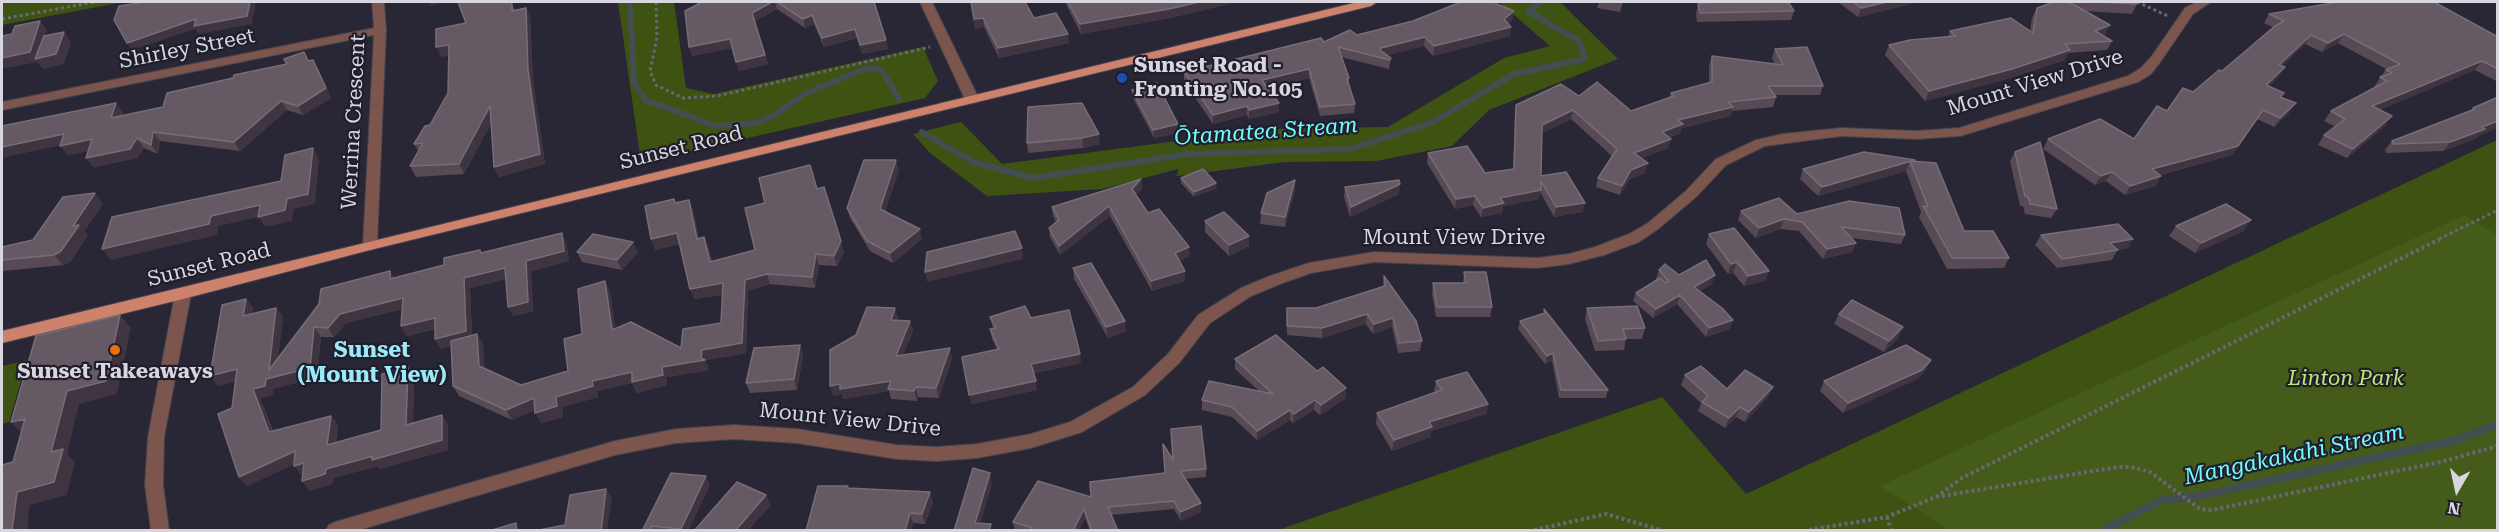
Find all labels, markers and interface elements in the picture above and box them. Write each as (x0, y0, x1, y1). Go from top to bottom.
street label: Shirley Street (117, 23, 257, 75)
street label: Werrina Crescent (337, 34, 371, 210)
street label: Mount View Drive (1944, 44, 2126, 122)
place label: Sunset Road - Fronting No.105 (1134, 53, 1302, 103)
marker: Sunset Road - Fronting No.105 (1115, 71, 1129, 85)
water label: Ōtamatea Stream (1173, 112, 1359, 152)
street label: Sunset Road (617, 121, 745, 175)
street label: Mount View Drive (1363, 225, 1545, 251)
street label: Sunset Road (145, 238, 273, 292)
district label: Sunset (Mount View) (297, 338, 447, 390)
marker: Sunset Takeaways (108, 343, 122, 357)
place label: Sunset Takeaways (17, 359, 213, 385)
park label: Linton Park (2288, 366, 2404, 392)
street label: Mount View Drive (758, 398, 942, 442)
water label: Mangakakahi Stream (2182, 419, 2406, 491)
north arrow (2427, 460, 2487, 520)
text: N (2447, 498, 2462, 519)

